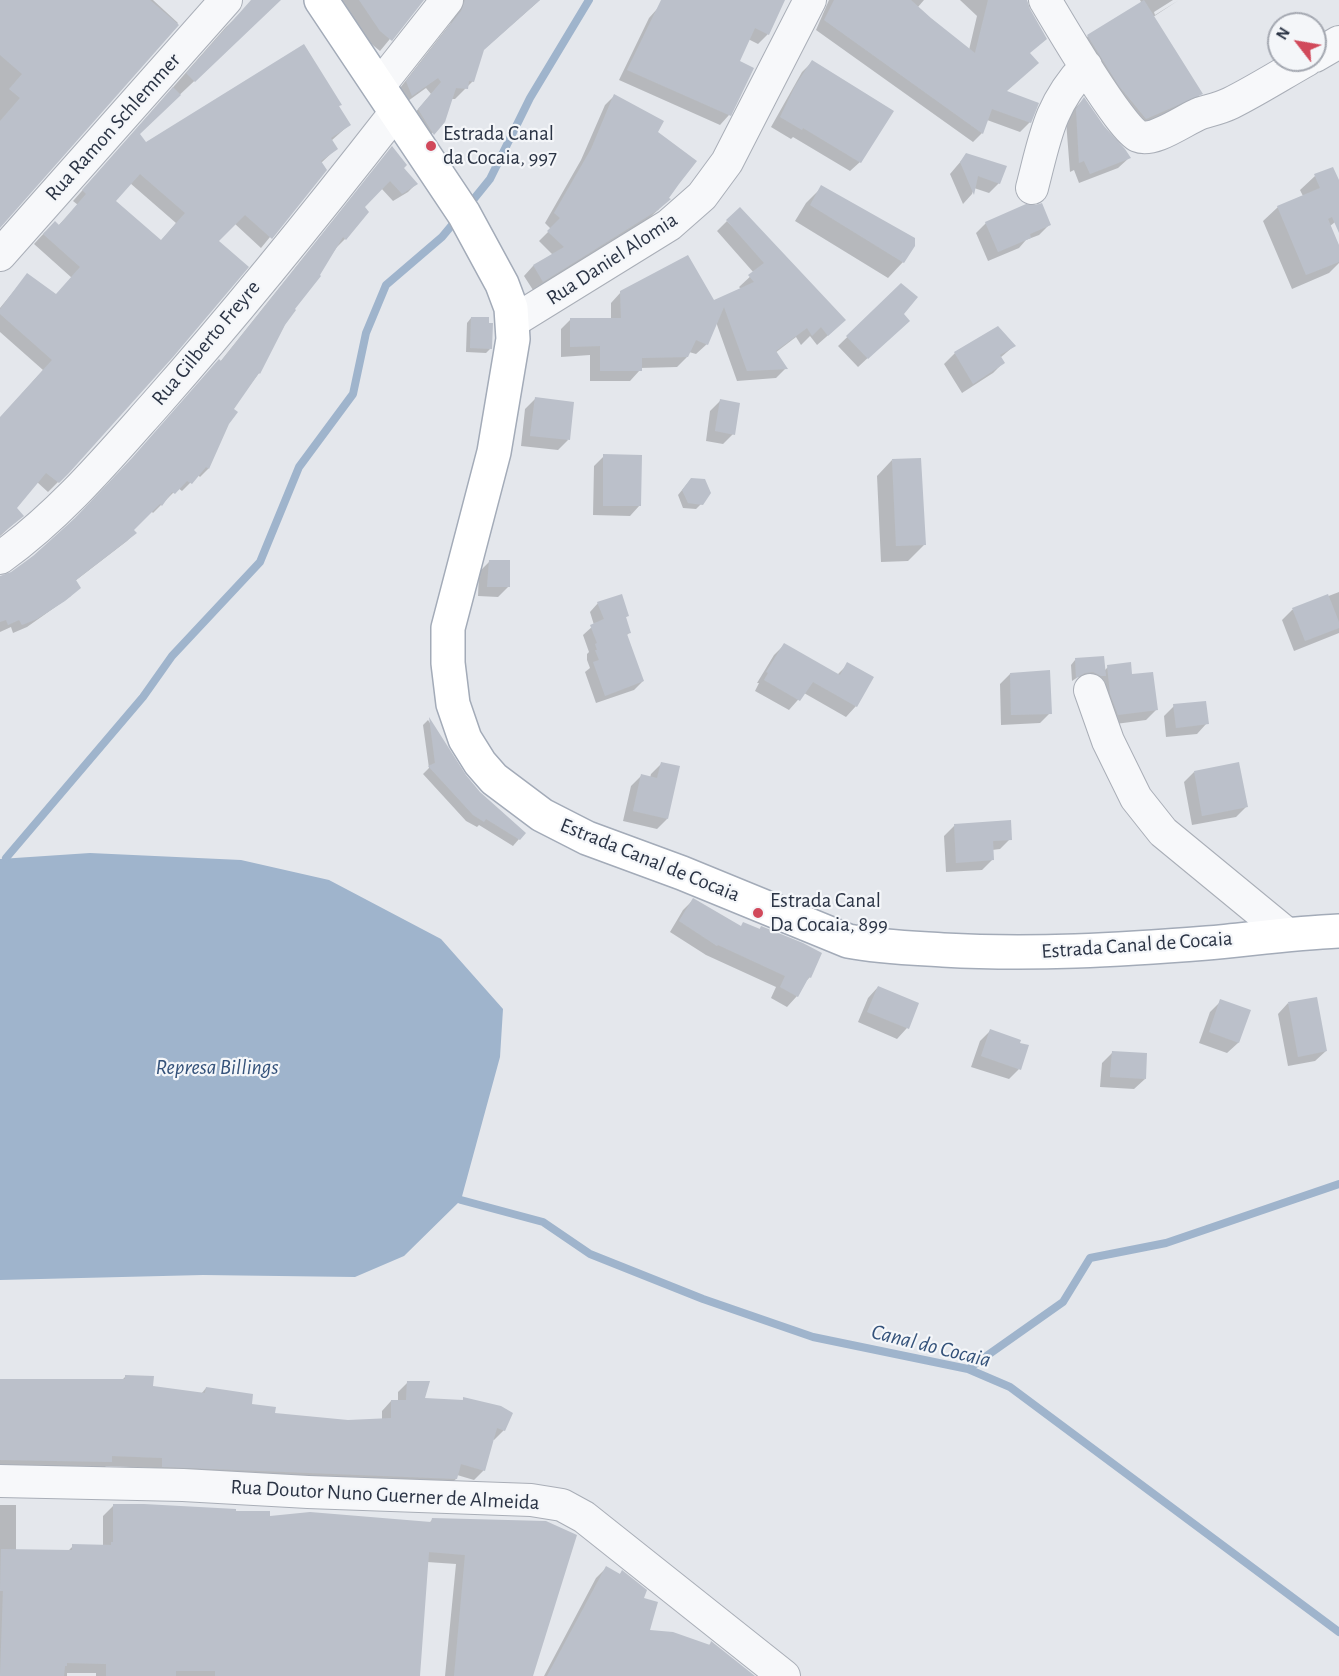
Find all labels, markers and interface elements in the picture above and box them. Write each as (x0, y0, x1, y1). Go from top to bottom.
north arrow (1267, 12, 1327, 72)
text: N (1274, 25, 1293, 43)
street label: Rua Ramon Schlemmer (40, 48, 186, 206)
place label: Estrada Canal da Cocaia, 997 (443, 121, 557, 171)
marker: Estrada Canal da Cocaia, 997 (424, 139, 438, 153)
street label: Rua Daniel Alomia (542, 207, 682, 311)
street label: Rua Gilberto Freyre (146, 275, 266, 411)
street label: Estrada Canal de Cocaia (556, 812, 744, 908)
place label: Estrada Canal Da Cocaia, 899 (770, 888, 888, 938)
marker: Estrada Canal Da Cocaia, 899 (751, 906, 765, 920)
street label: Estrada Canal de Cocaia (1041, 926, 1233, 964)
water label: Represa Billings (156, 1054, 278, 1080)
water label: Canal do Cocaia (869, 1318, 993, 1374)
street label: Rua Doutor Nuno Guerner de Almeida (230, 1474, 540, 1516)

